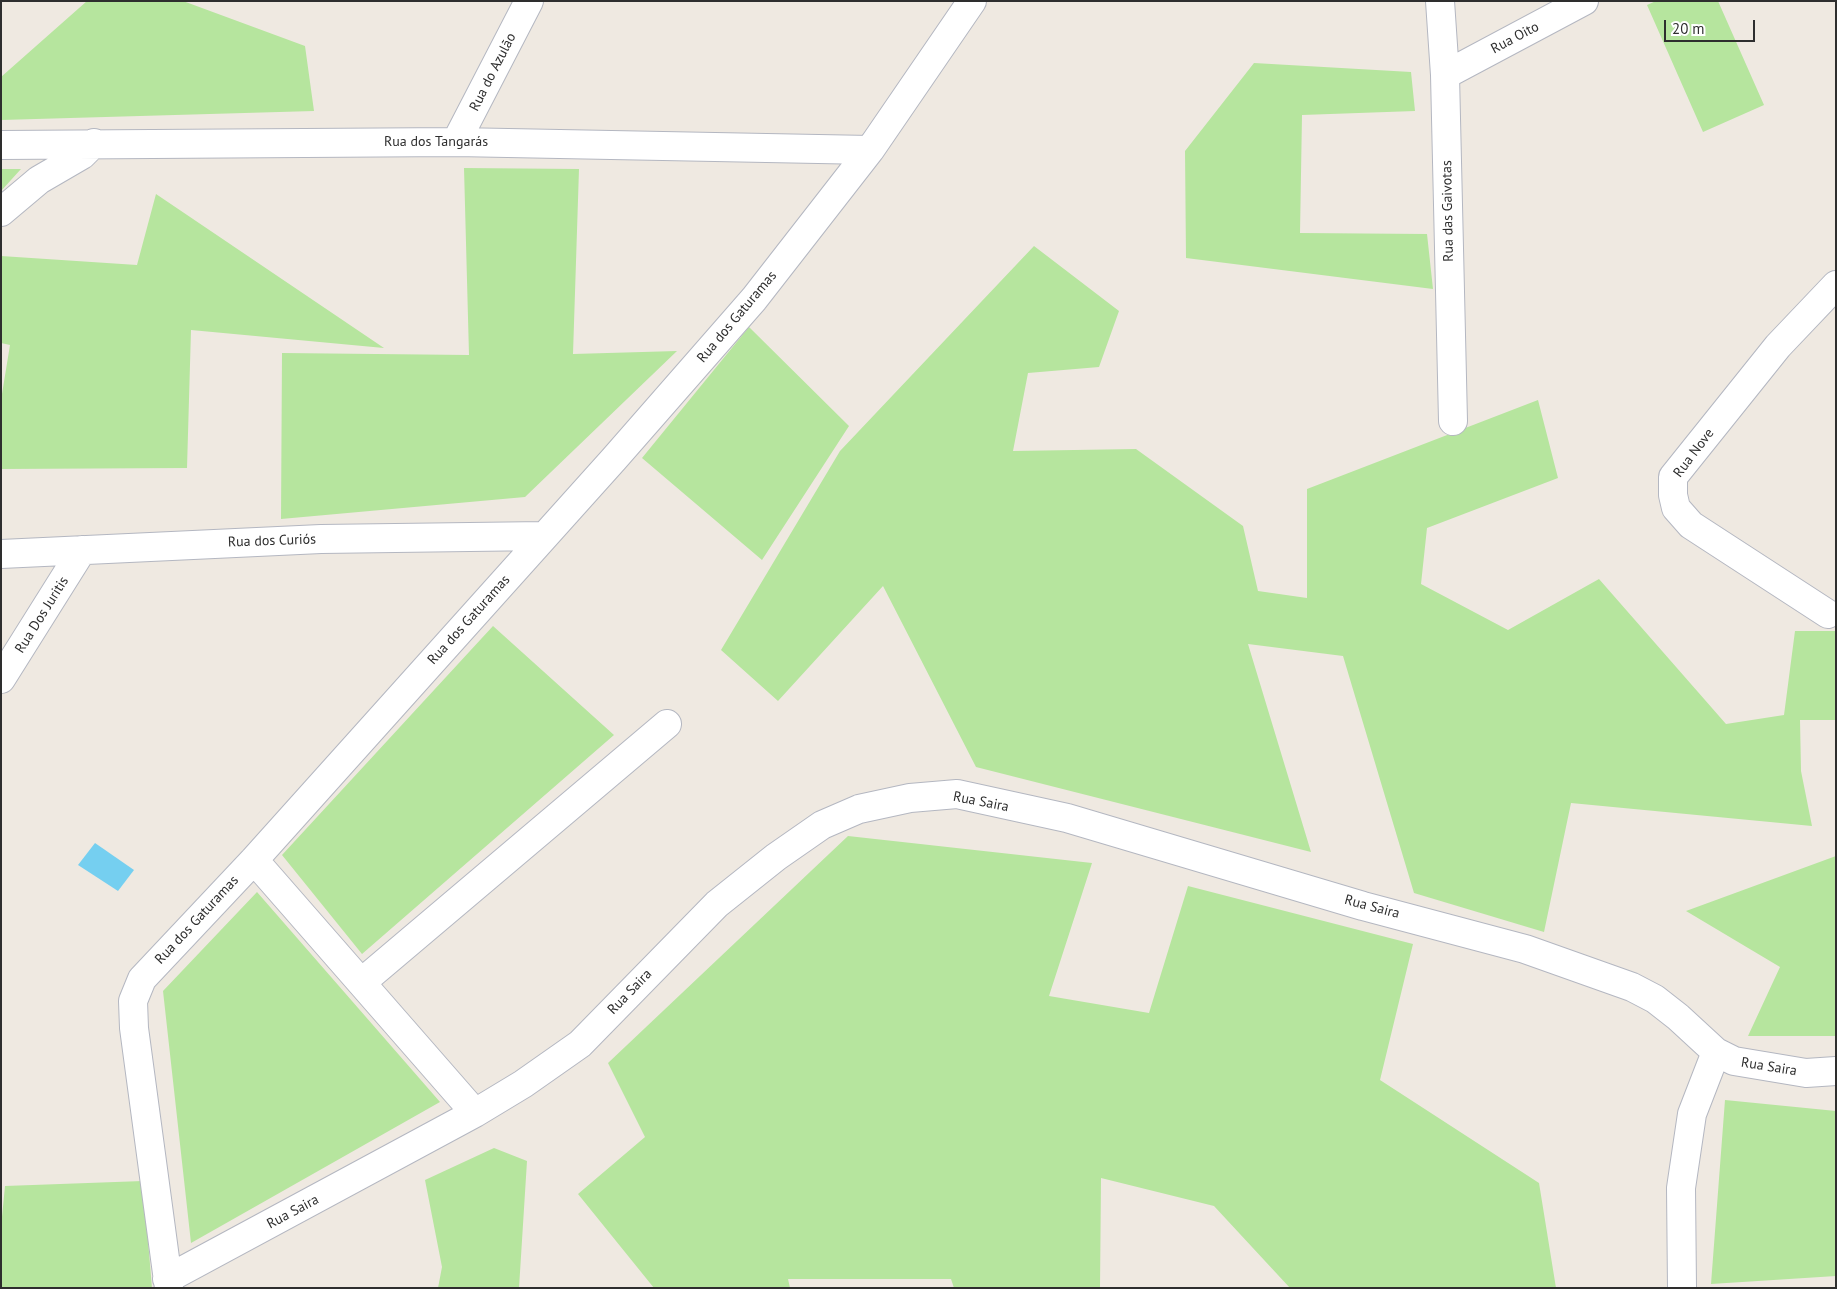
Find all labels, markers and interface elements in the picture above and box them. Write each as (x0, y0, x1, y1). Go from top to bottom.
scale bar (1667, 10, 1758, 42)
street label: Rua Oito (1488, 18, 1542, 58)
text: 20 m (1672, 19, 1705, 38)
street label: Rua do Azulão (466, 30, 520, 114)
street label: Rua dos Tangarás (384, 134, 488, 150)
street label: Rua das Gaivotas (1439, 160, 1457, 262)
street label: Rua dos Gaturamas (694, 268, 780, 366)
street label: Rua Nove (1670, 425, 1718, 481)
street label: Rua dos Curiós (228, 531, 316, 551)
street label: Rua dos Gaturamas (424, 572, 514, 668)
street label: Rua Dos Juritis (12, 574, 72, 656)
street label: Rua Saira (952, 788, 1010, 816)
street label: Rua dos Gaturamas (152, 872, 242, 968)
street label: Rua Saira (1343, 892, 1401, 922)
street label: Rua Saira (604, 966, 656, 1018)
street label: Rua Saira (1740, 1054, 1798, 1080)
street label: Rua Saira (264, 1191, 322, 1233)

